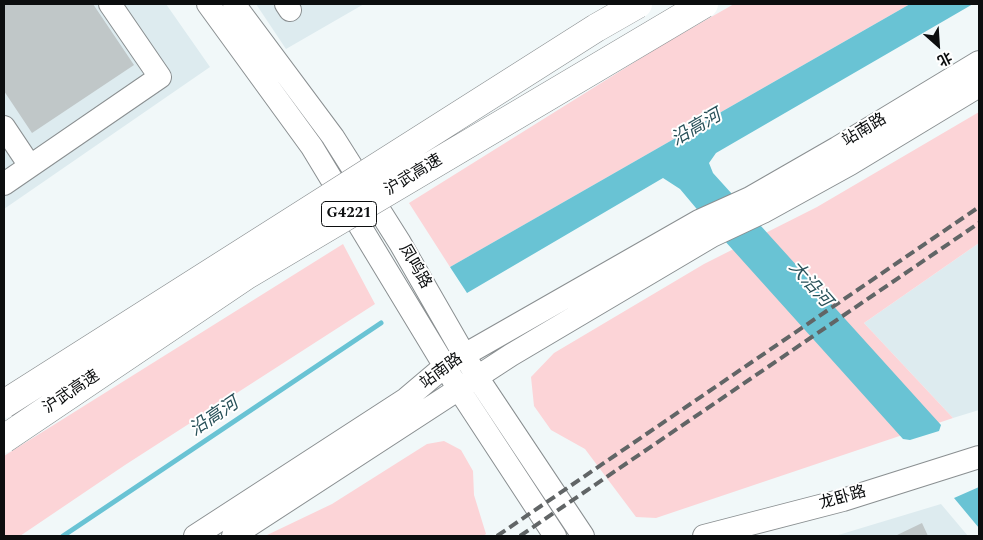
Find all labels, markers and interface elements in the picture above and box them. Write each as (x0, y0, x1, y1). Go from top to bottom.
north arrow (913, 20, 963, 70)
text: 北 (934, 46, 956, 71)
water label: 沿高河 (668, 106, 726, 152)
street label: 站南路 (839, 110, 891, 152)
street label: 沪武高速 (382, 151, 446, 201)
road number: G4221 (322, 202, 376, 226)
street label: 凤鸣路 (394, 241, 434, 293)
water label: 大沿河 (783, 258, 835, 312)
street label: 站南路 (417, 350, 467, 394)
street label: 沪武高速 (40, 367, 104, 419)
water label: 沿高河 (187, 394, 243, 442)
street label: 龙卧路 (817, 483, 869, 515)

